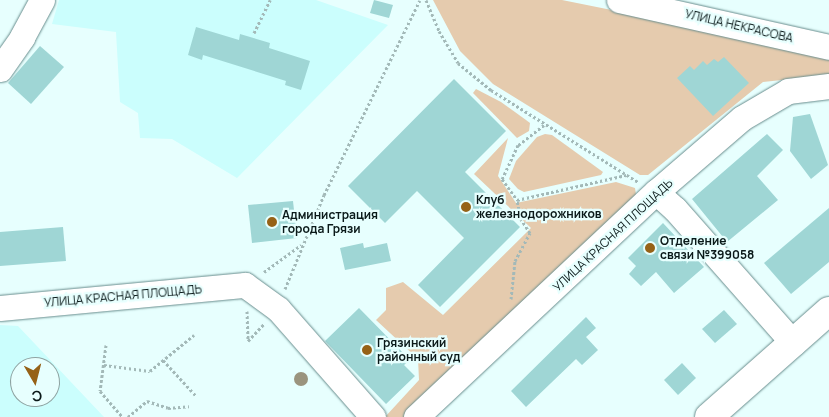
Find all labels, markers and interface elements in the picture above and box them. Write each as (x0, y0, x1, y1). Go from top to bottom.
street label: УЛИЦА НЕКРАСОВА (683, 7, 795, 45)
street label: УЛИЦА КРАСНАЯ ПЛОЩАДЬ (550, 176, 676, 294)
place label: Клуб железнодорожников (476, 193, 602, 221)
marker: Клуб железнодорожников (460, 201, 472, 213)
place label: Администрация города Грязи (282, 208, 378, 236)
marker: Администрация города Грязи (266, 216, 278, 228)
place label: Отделение связи №399058 (660, 234, 754, 262)
marker: Отделение связи №399058 (644, 242, 656, 254)
street label: УЛИЦА КРАСНАЯ ПЛОЩАДЬ (43, 282, 203, 310)
place label: Грязинский районный суд (377, 336, 460, 364)
marker: Грязинский районный суд (361, 344, 373, 356)
north arrow (10, 357, 60, 407)
text: С (31, 386, 43, 406)

